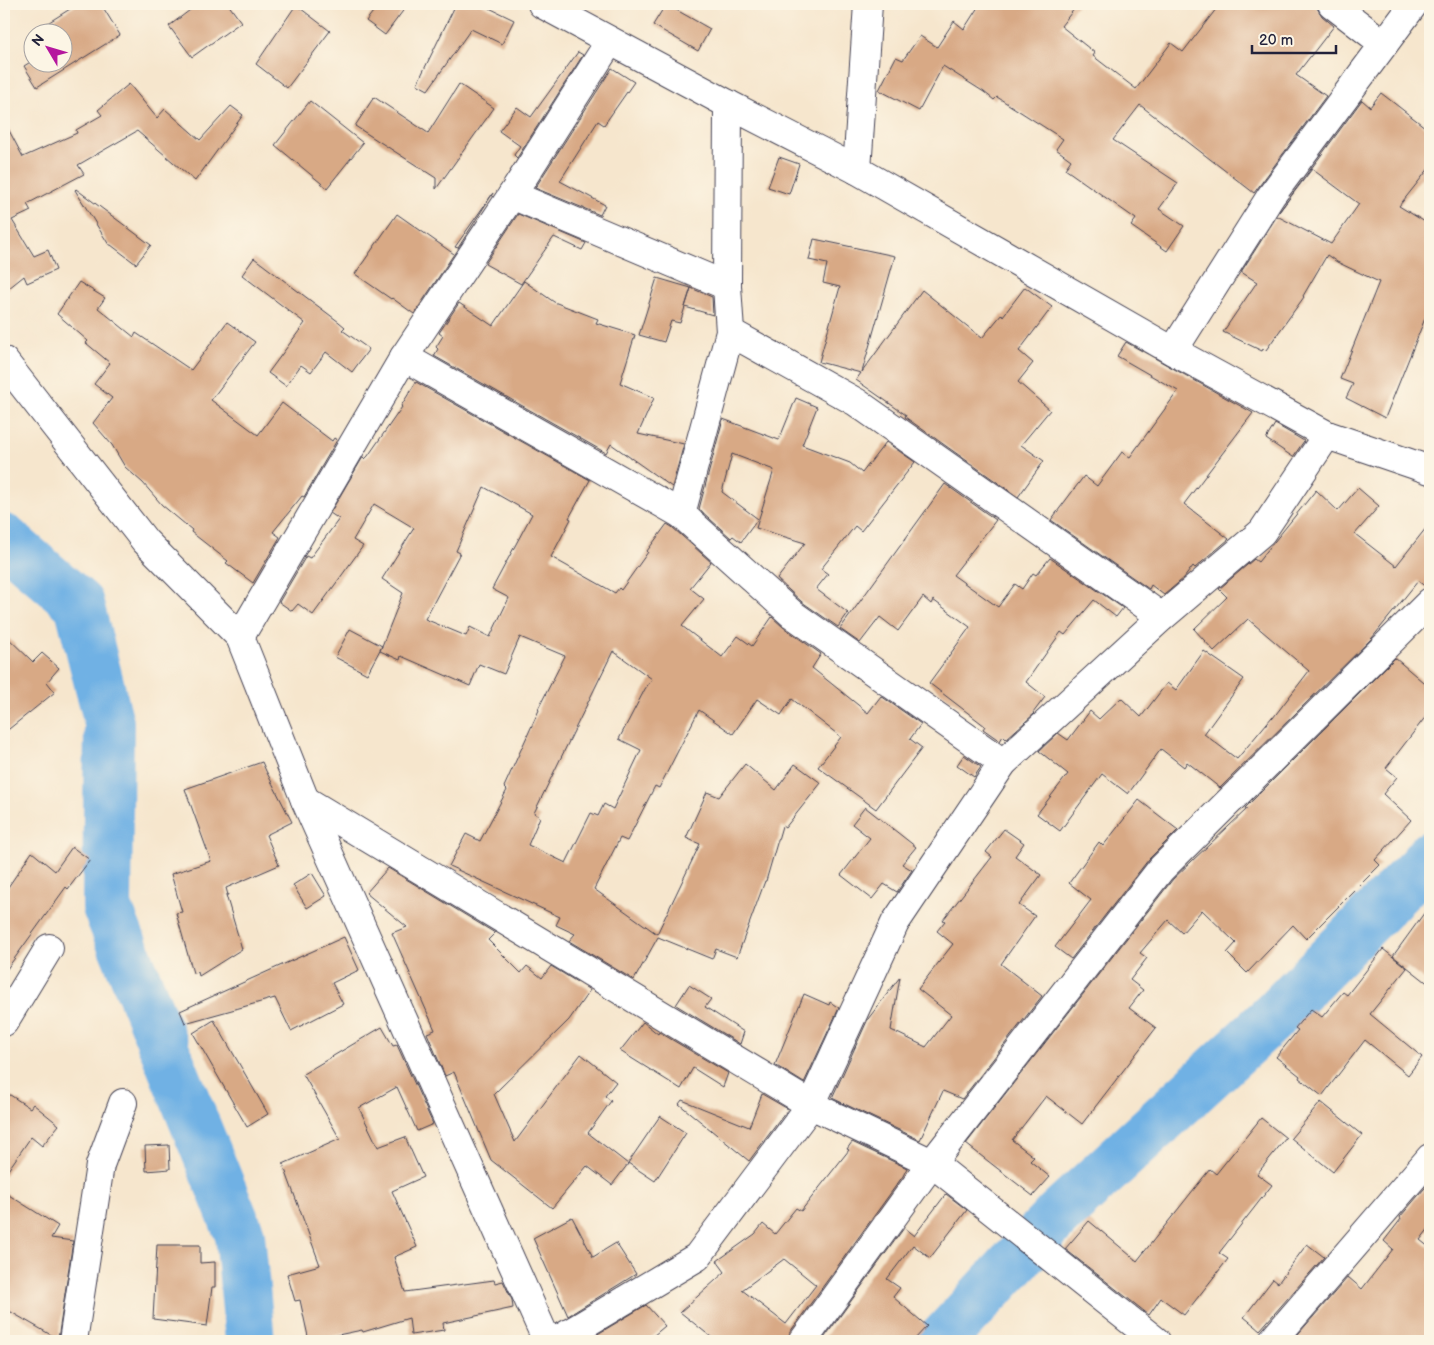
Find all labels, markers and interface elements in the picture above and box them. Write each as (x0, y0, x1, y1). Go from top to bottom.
north arrow (22, 22, 72, 72)
scale bar (1252, 22, 1335, 54)
text: N (28, 31, 48, 50)
text: 20 m (1259, 31, 1293, 50)

